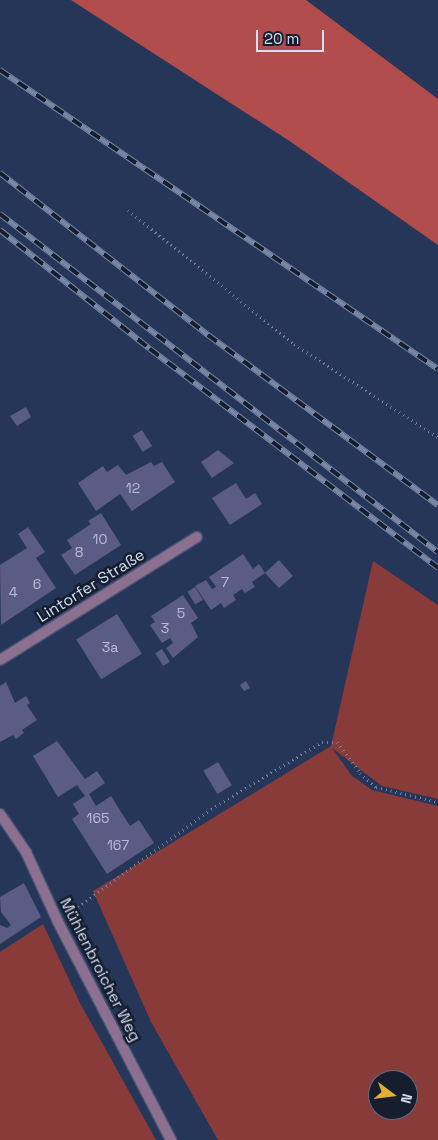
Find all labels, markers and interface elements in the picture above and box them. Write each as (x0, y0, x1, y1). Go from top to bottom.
scale bar (258, 20, 326, 52)
text: 20 m (264, 29, 299, 48)
house number: 12 (126, 480, 140, 496)
house number: 10 (93, 531, 107, 547)
house number: 8 (75, 544, 83, 560)
street label: Lintorfer Straße (34, 545, 148, 627)
house number: 7 (221, 574, 229, 590)
house number: 6 (33, 576, 41, 592)
house number: 4 (9, 584, 17, 600)
house number: 5 (177, 605, 185, 621)
house number: 3 (161, 620, 169, 636)
house number: 3a (102, 639, 118, 655)
house number: 165 (87, 810, 109, 826)
house number: 167 (107, 837, 129, 853)
street label: Mühlenbroicher Weg (55, 895, 145, 1045)
north arrow (368, 1070, 418, 1120)
text: N (397, 1092, 416, 1105)

